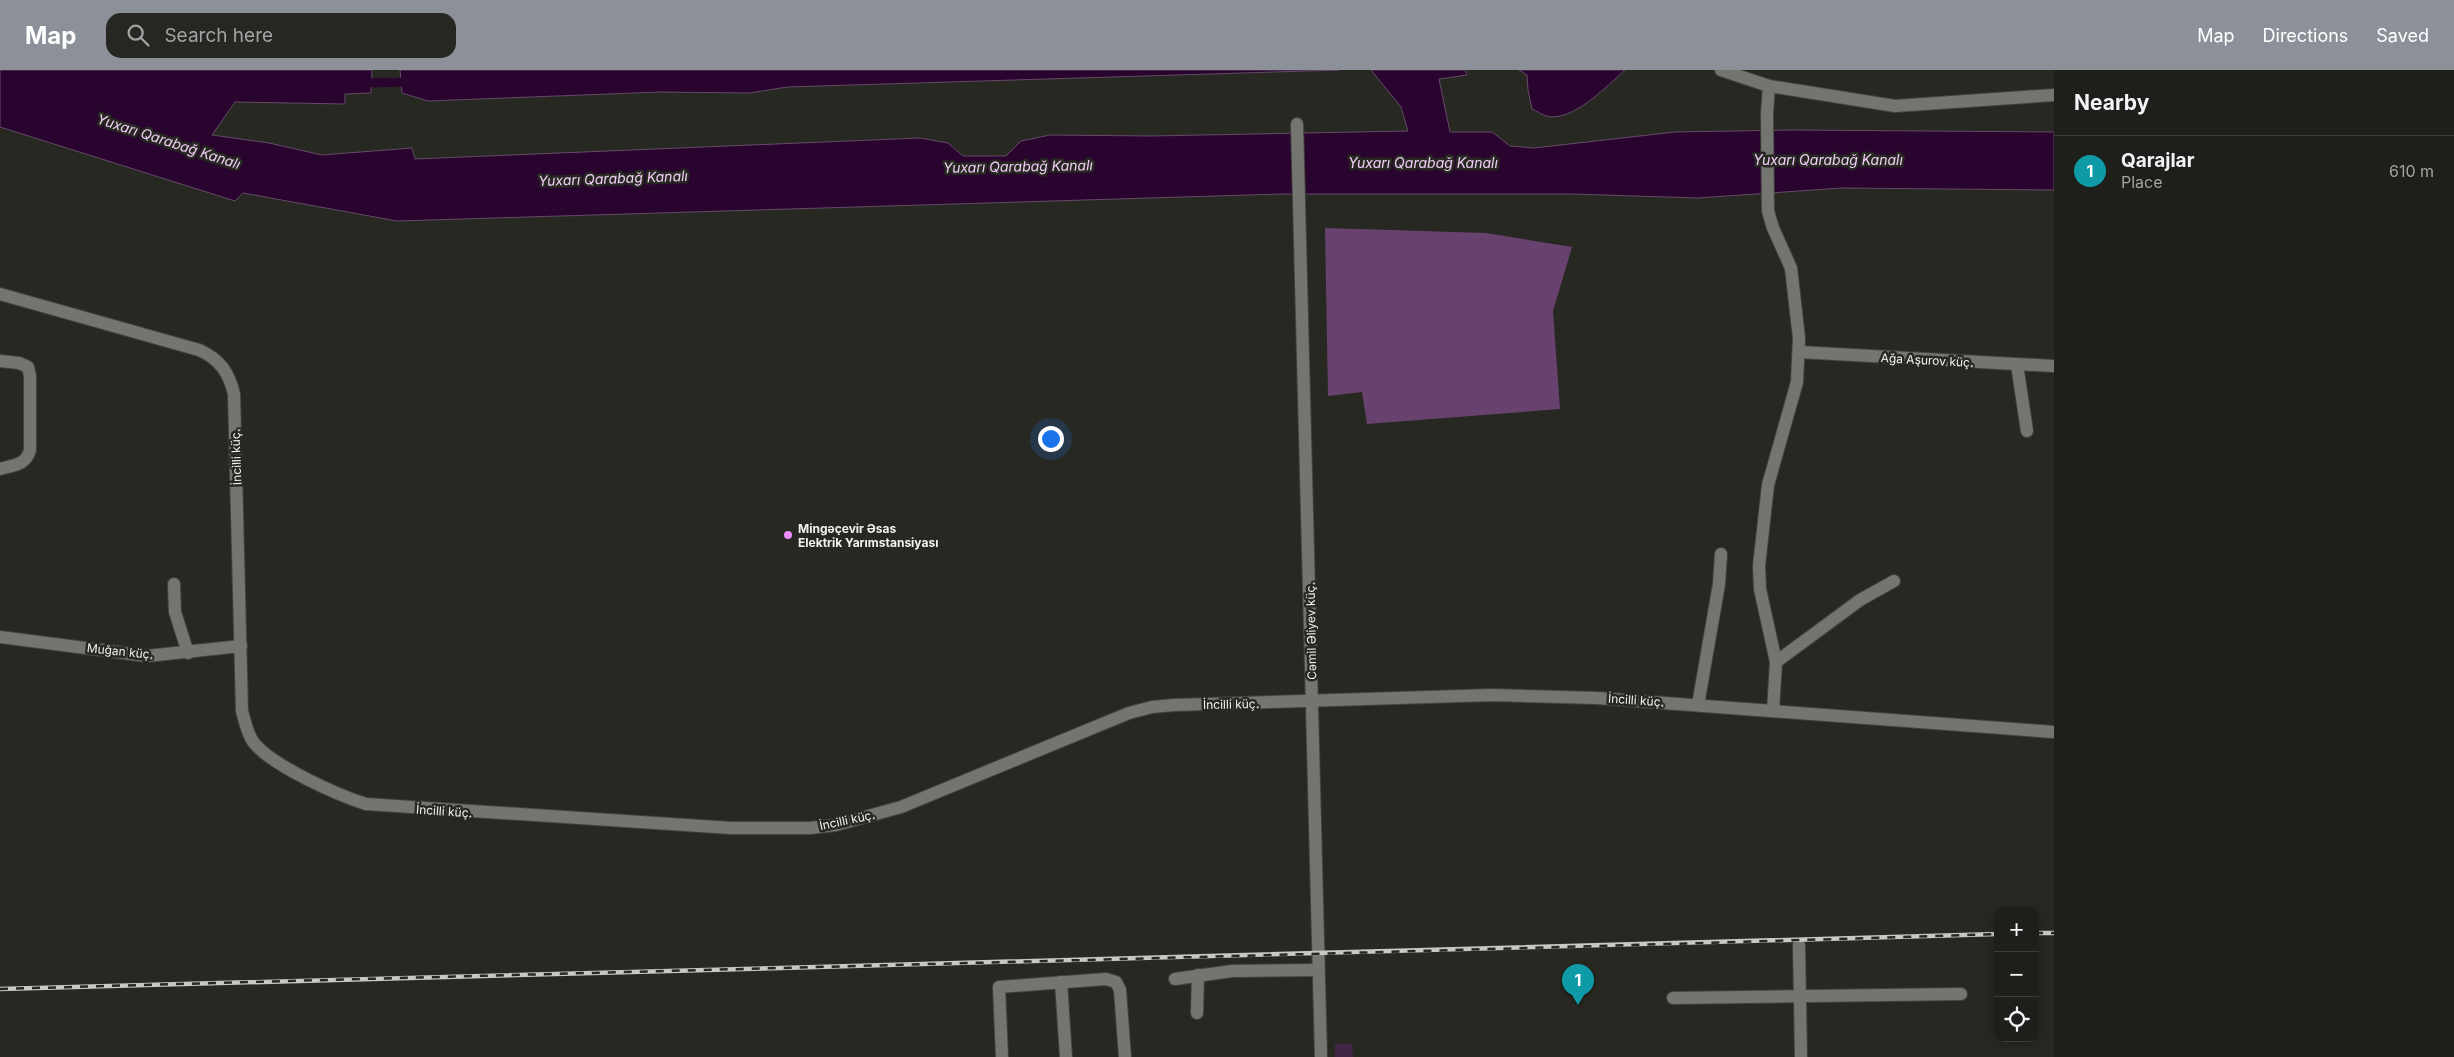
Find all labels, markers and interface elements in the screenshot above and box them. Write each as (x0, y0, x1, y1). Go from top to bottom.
search box (106, 13, 456, 58)
text: Map (25, 21, 76, 50)
icon: search (124, 21, 152, 49)
text: Search here (164, 24, 273, 47)
text: Map (2197, 25, 2235, 46)
text: Directions (2263, 25, 2348, 46)
text: Saved (2376, 25, 2429, 46)
text: Nearby (2074, 90, 2149, 115)
water label: Yuxarı Qarabağ Kanalı (95, 110, 243, 172)
text: Qarajlar (2121, 149, 2194, 172)
water label: Yuxarı Qarabağ Kanalı (1753, 151, 1903, 168)
water label: Yuxarı Qarabağ Kanalı (1348, 154, 1498, 171)
water label: Yuxarı Qarabağ Kanalı (943, 156, 1093, 176)
text: 1 (2087, 161, 2093, 181)
text: 610 m (2389, 161, 2434, 181)
water label: Yuxarı Qarabağ Kanalı (538, 167, 688, 189)
text: Place (2121, 172, 2163, 192)
street label: Ağa Aşurov küç. (1880, 350, 1974, 370)
your location (1038, 426, 1064, 452)
street label: İncilli küç. (228, 429, 244, 485)
place label: Mingəçevir Əsas Elektrik Yarımstansiyası (798, 521, 938, 550)
marker: Mingəçevir Əsas Elektrik Yarımstansiyası (782, 529, 794, 541)
street label: Cəmil Əliyev küç. (1303, 582, 1319, 680)
street label: Muğan küç. (86, 640, 154, 662)
street label: İncilli küç. (1607, 691, 1665, 709)
street label: İncilli küç. (1203, 696, 1259, 712)
street label: İncilli küç. (415, 802, 473, 820)
street label: İncilli küç. (818, 807, 876, 833)
map controls (1994, 907, 2039, 1042)
button: + (1994, 907, 2039, 952)
button: − (1994, 952, 2039, 997)
pin: 1 (1562, 964, 1594, 1005)
button: locate (1994, 997, 2039, 1042)

